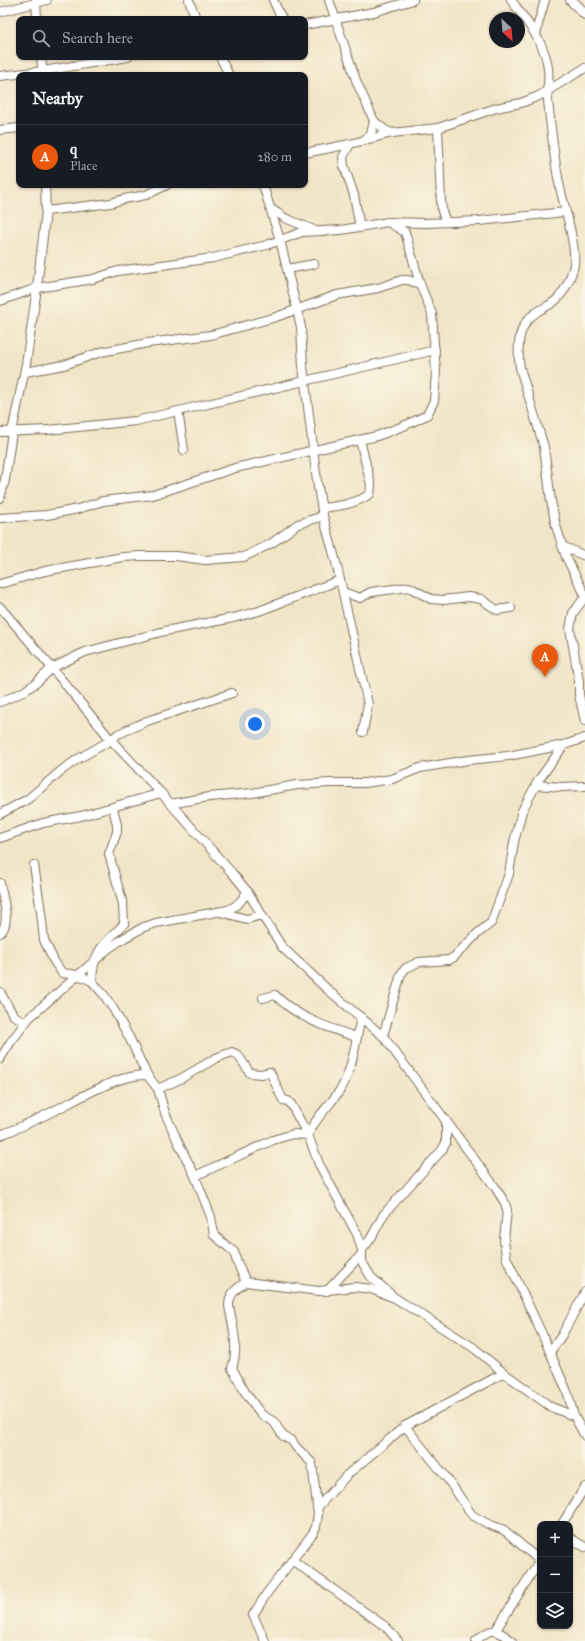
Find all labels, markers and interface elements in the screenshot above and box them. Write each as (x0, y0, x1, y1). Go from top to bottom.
north arrow (489, 12, 525, 48)
search box (16, 16, 308, 60)
icon: search (30, 27, 52, 49)
text: Search here (62, 29, 133, 47)
text: Nearby (32, 88, 83, 109)
text: q (70, 140, 77, 158)
text: A (41, 149, 49, 165)
text: 280 m (257, 149, 292, 165)
text: Place (70, 158, 97, 174)
pin: A (532, 644, 558, 677)
your location (245, 714, 265, 734)
map controls (537, 1521, 573, 1629)
button: + (537, 1521, 573, 1557)
button: − (537, 1557, 573, 1593)
button: layers (537, 1593, 573, 1629)

